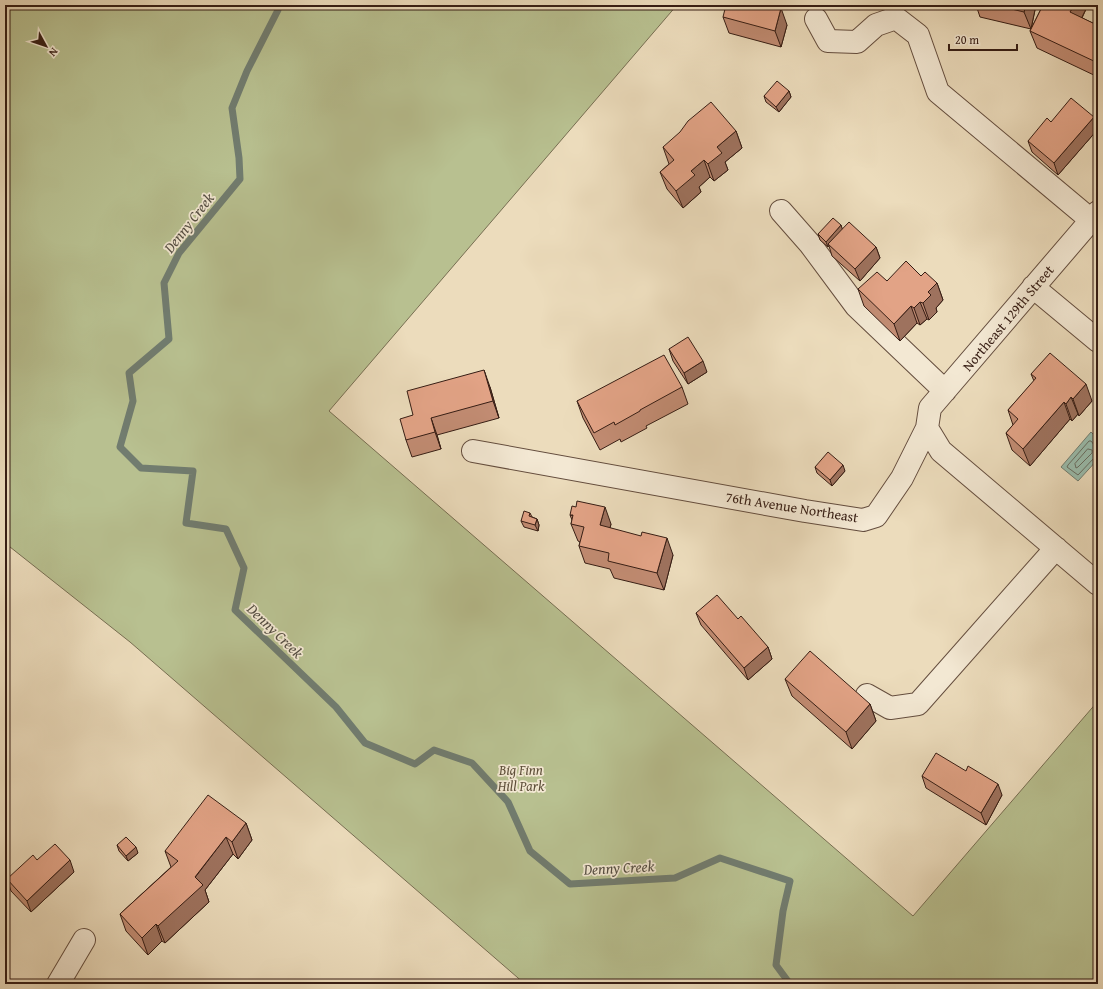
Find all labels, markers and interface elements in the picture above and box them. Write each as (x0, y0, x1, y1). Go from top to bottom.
north arrow (26, 26, 66, 66)
scale bar (949, 26, 1017, 52)
text: 20 m (955, 31, 979, 48)
text: N (45, 44, 62, 61)
water label: Denny Creek (158, 188, 219, 258)
street label: Northeast 129th Street (958, 261, 1058, 375)
street label: 76th Avenue Northeast (724, 487, 860, 527)
water label: Denny Creek (242, 598, 308, 663)
park label: Big Finn Hill Park (497, 760, 545, 796)
water label: Denny Creek (582, 855, 655, 880)

